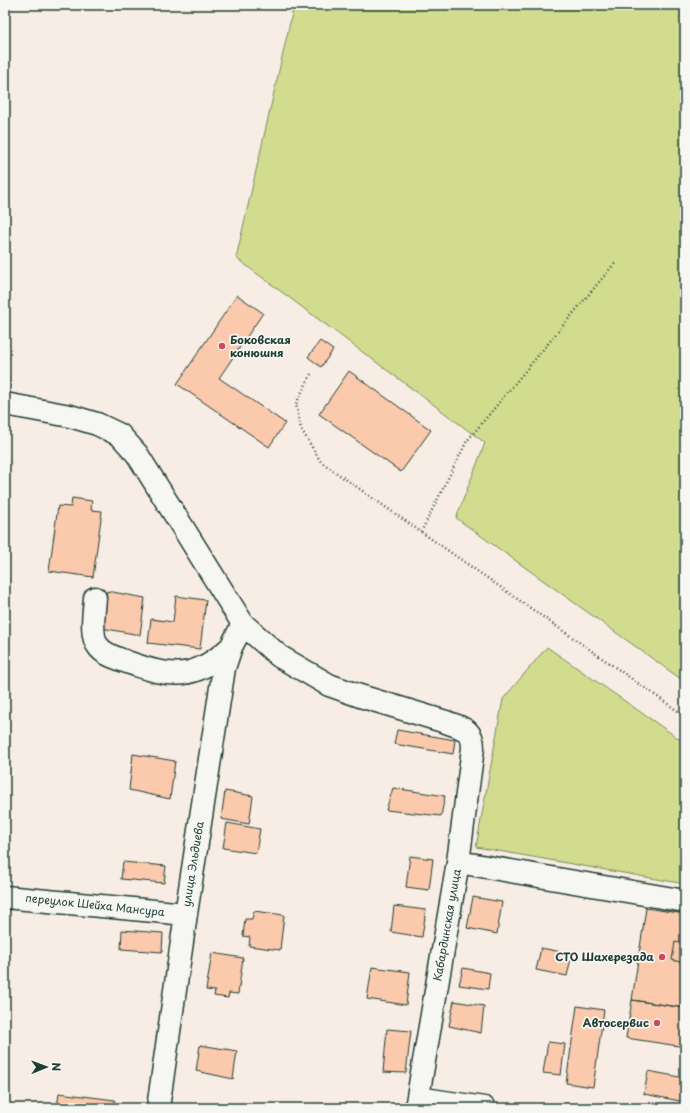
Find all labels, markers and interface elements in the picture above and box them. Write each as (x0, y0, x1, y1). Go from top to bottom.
place label: Боковская конюшня (230, 331, 291, 361)
marker: Боковская конюшня (217, 341, 227, 351)
street label: улица Эльдиева (177, 820, 208, 908)
street label: Кабардинская улица (428, 867, 465, 982)
street label: переулок Шейха Мансура (25, 889, 166, 920)
place label: СТО Шахерезада (555, 948, 654, 965)
marker: СТО Шахерезада (657, 952, 667, 962)
place label: Автосервис (583, 1014, 649, 1031)
marker: Автосервис (652, 1018, 662, 1028)
north arrow (26, 1047, 66, 1087)
text: N (48, 1062, 65, 1072)

